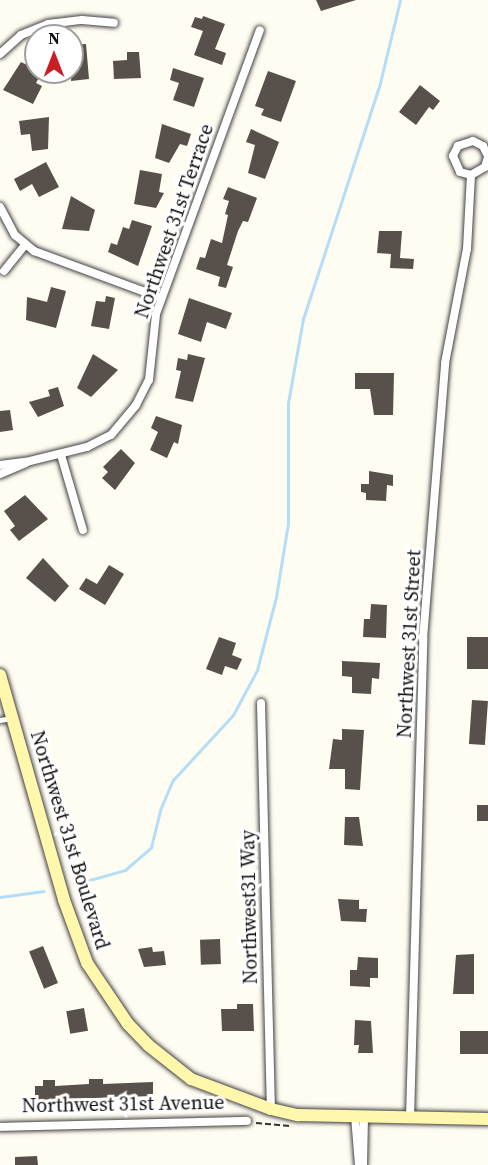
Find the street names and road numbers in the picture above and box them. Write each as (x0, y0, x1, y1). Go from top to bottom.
street label: Northwest 31st Terrace (129, 120, 219, 322)
street label: Northwest 31st Street (392, 549, 426, 739)
street label: Northwest 31st Boulevard (25, 728, 115, 952)
street label: Northwest31 Way (236, 829, 262, 985)
street label: Northwest 31st Avenue (21, 1090, 225, 1118)

